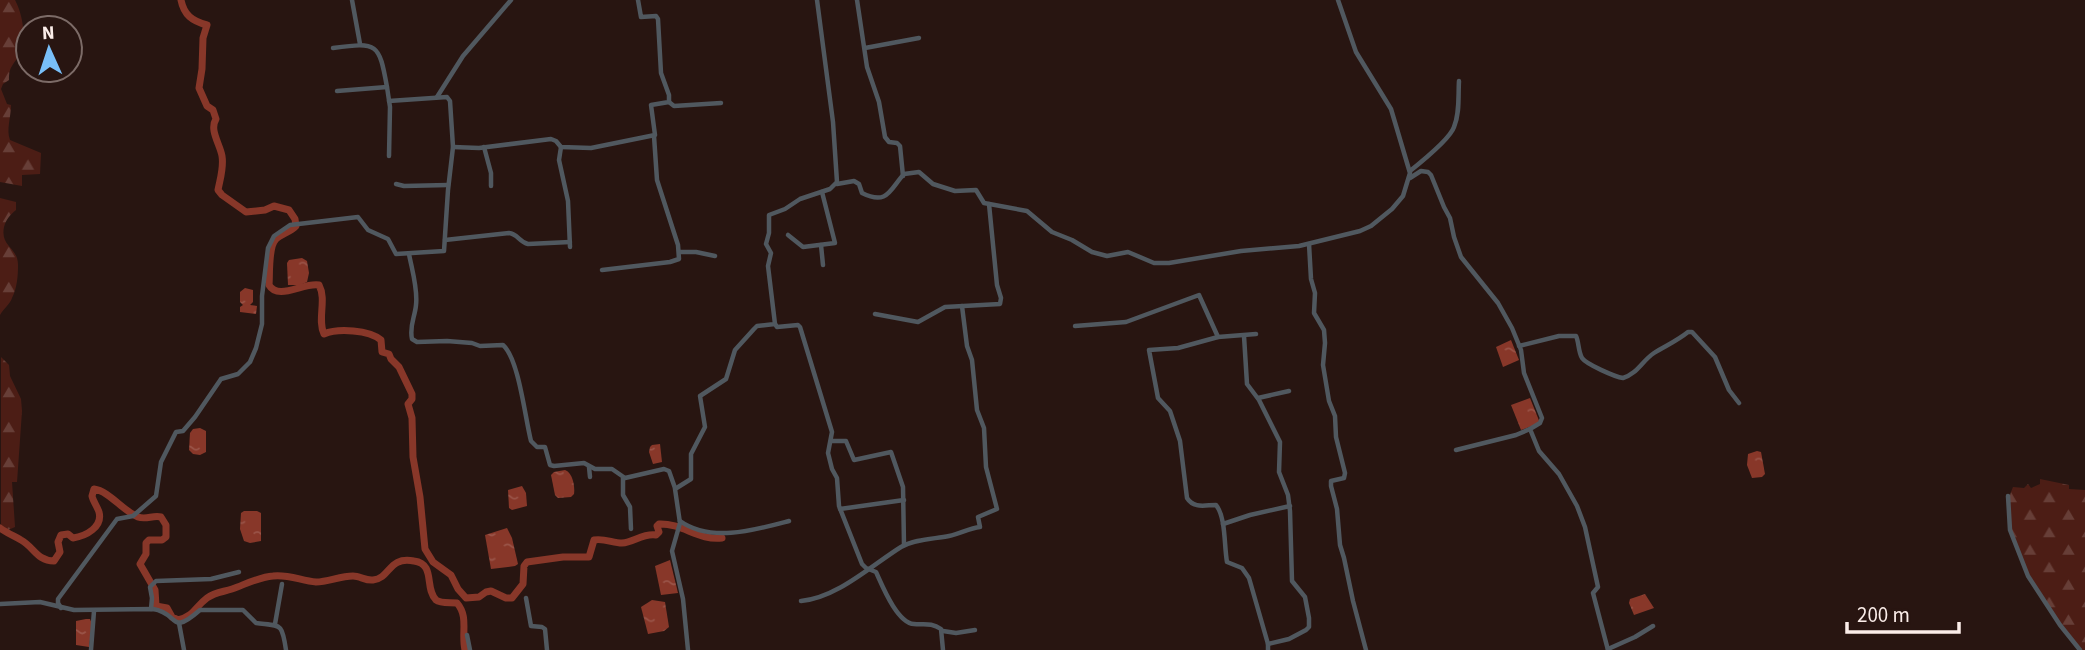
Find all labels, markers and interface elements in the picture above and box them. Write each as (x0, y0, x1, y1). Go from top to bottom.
north arrow (14, 14, 84, 84)
text: N (41, 20, 55, 47)
scale bar (1847, 590, 1959, 634)
text: 200 m (1857, 600, 1910, 630)

